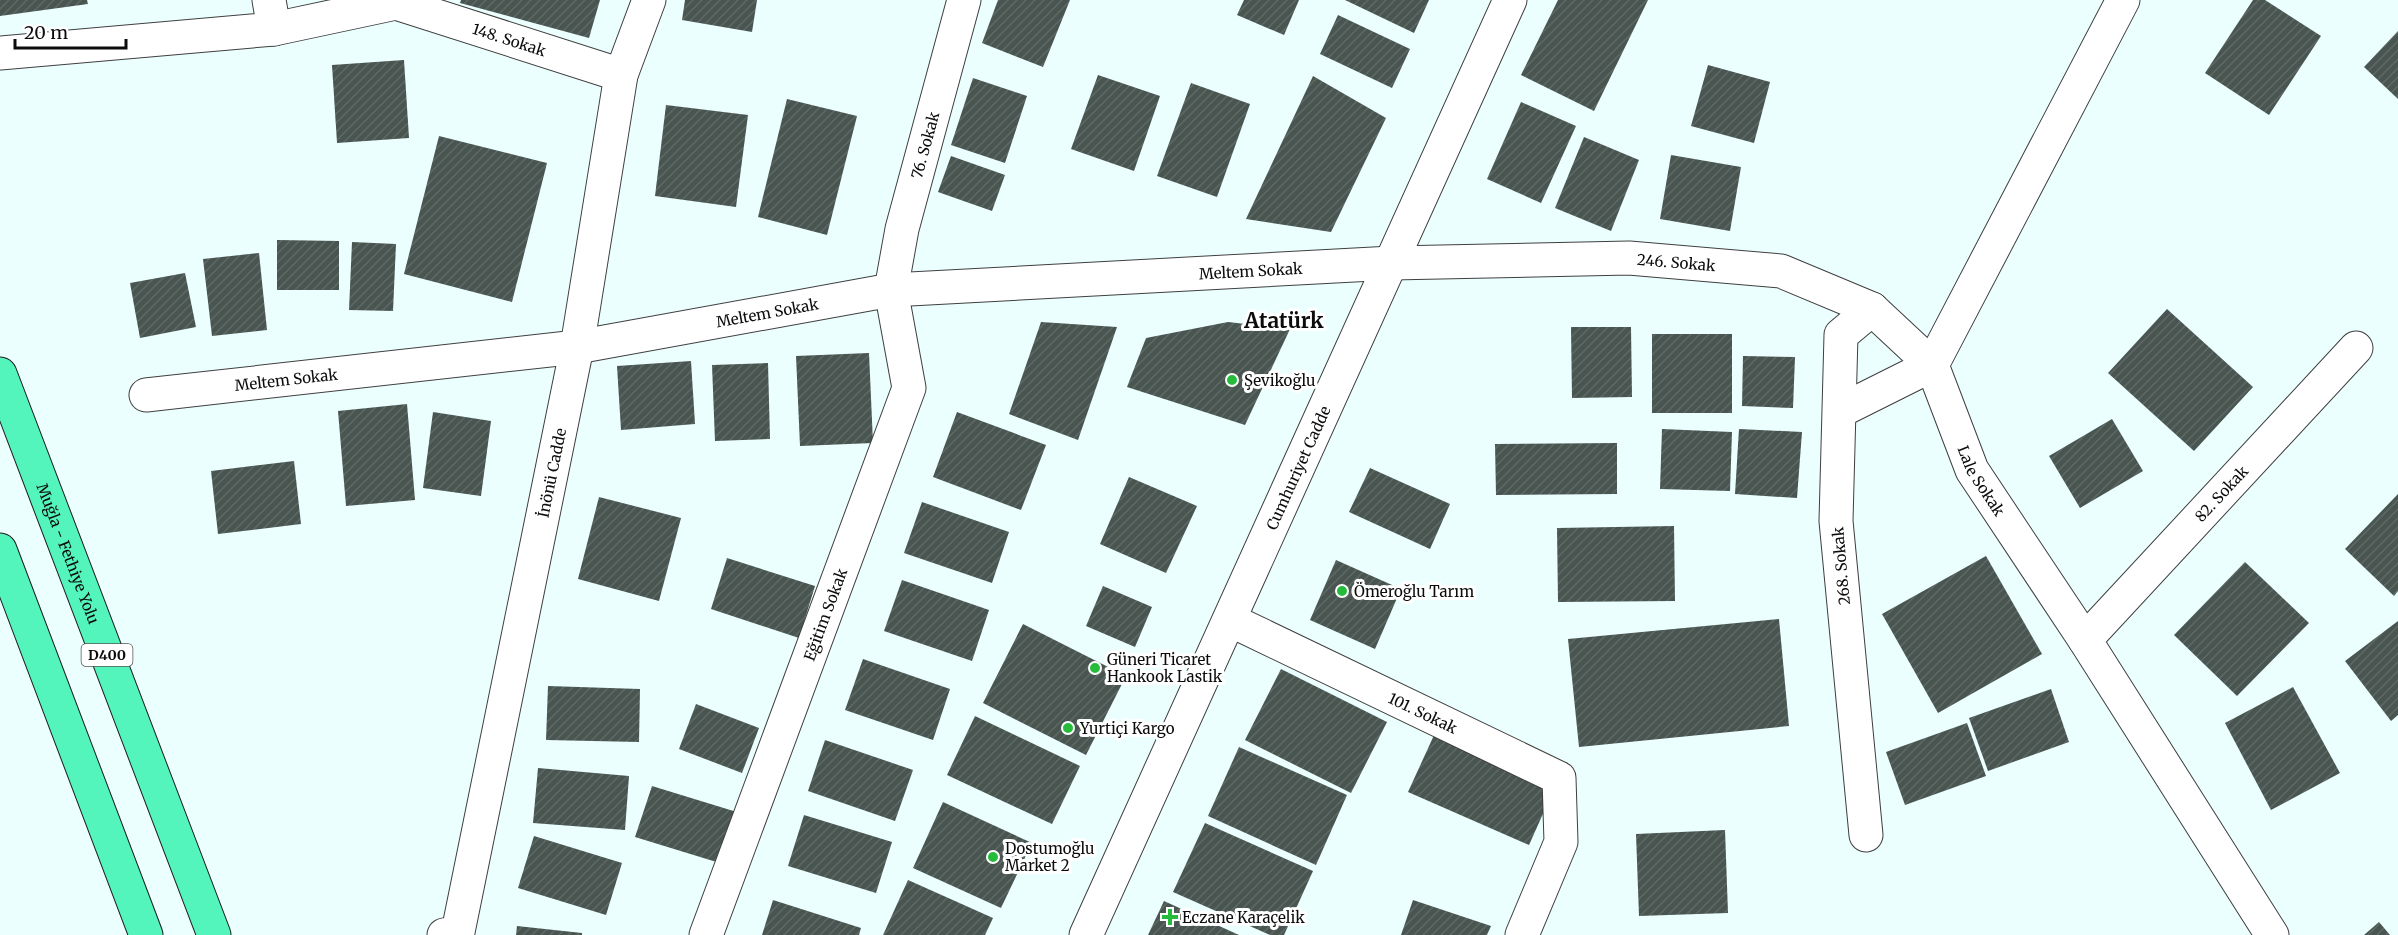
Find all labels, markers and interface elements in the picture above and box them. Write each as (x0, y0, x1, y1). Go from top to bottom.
scale bar (15, 12, 126, 50)
street label: 148. Sokak (470, 19, 549, 60)
text: 20 m (24, 21, 68, 44)
street label: 76. Sokak (907, 109, 943, 181)
street label: 246. Sokak (1636, 249, 1717, 275)
street label: Meltem Sokak (1198, 258, 1303, 283)
street label: Meltem Sokak (715, 294, 820, 331)
district label: Atatürk (1243, 307, 1324, 334)
street label: Meltem Sokak (234, 364, 339, 395)
place label: Şevikoğlu (1244, 371, 1315, 390)
marker: Şevikoğlu (1225, 373, 1239, 387)
street label: Cumhuriyet Cadde (1262, 403, 1334, 533)
street label: İnönü Cadde (533, 426, 570, 519)
street label: Lale Sokak (1954, 443, 2010, 520)
street label: 82. Sokak (2190, 461, 2252, 525)
street label: Muğla - Fethiye Yolu (33, 480, 104, 626)
street label: 268. Sokak (1828, 526, 1854, 606)
street label: Eğitim Sokak (799, 565, 851, 663)
place label: Ömeroğlu Tarım (1354, 581, 1474, 601)
marker: Ömeroğlu Tarım (1335, 584, 1349, 598)
road number: D400 (82, 644, 132, 666)
place label: Güneri Ticaret Hankook Lastik (1107, 650, 1223, 686)
marker: Güneri Ticaret Hankook Lastik (1088, 661, 1102, 675)
street label: 101. Sokak (1385, 688, 1461, 737)
place label: Yurtiçi Kargo (1079, 719, 1175, 738)
marker: Yurtiçi Kargo (1061, 721, 1075, 735)
place label: Dostumoğlu Market 2 (1005, 839, 1095, 875)
marker: Dostumoğlu Market 2 (986, 850, 1000, 864)
place label: Eczane Karaçelik (1182, 908, 1305, 927)
marker: Eczane Karaçelik (1163, 910, 1177, 924)

